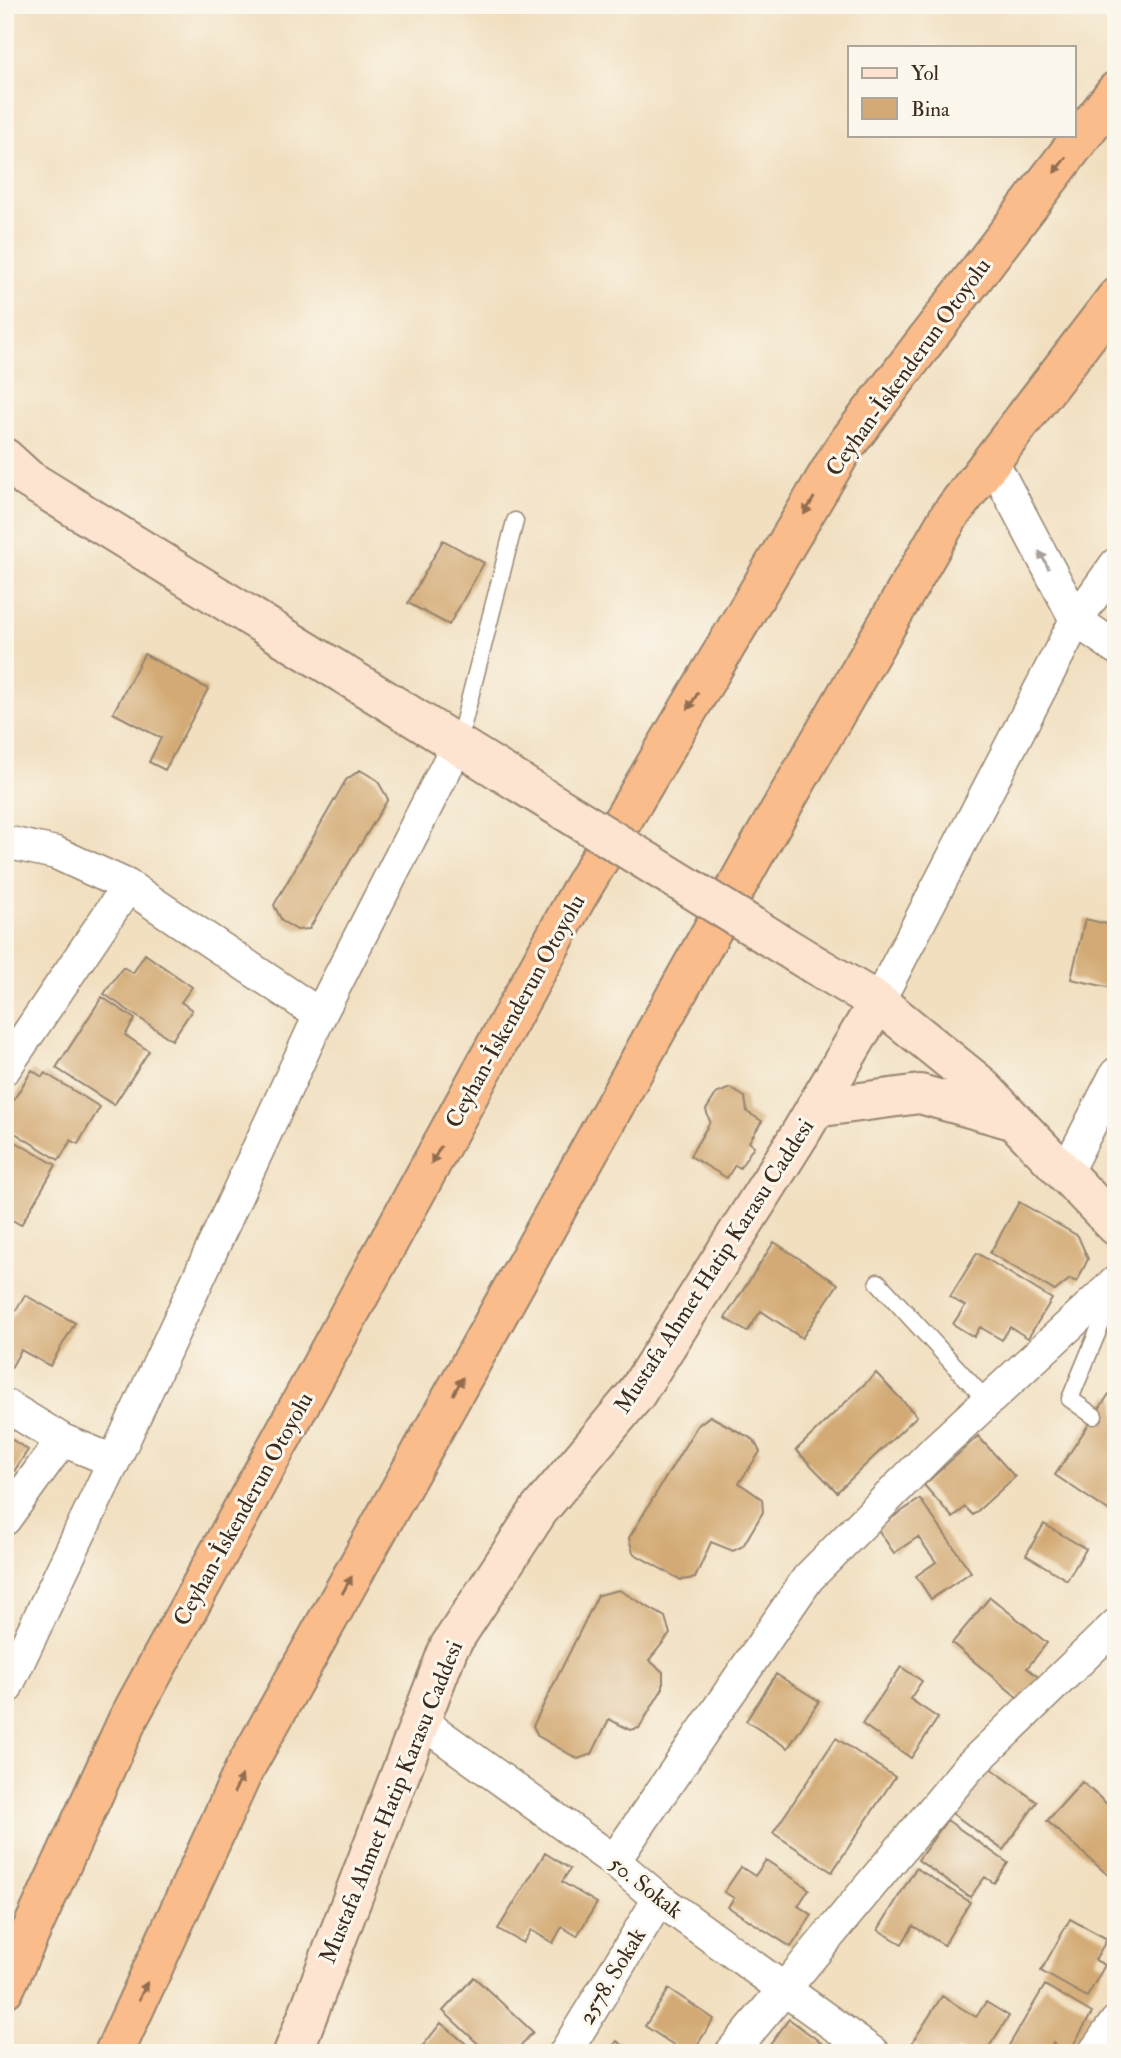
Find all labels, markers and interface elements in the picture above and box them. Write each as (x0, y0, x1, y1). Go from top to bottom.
legend (848, 46, 1076, 136)
text: Yol (911, 60, 939, 87)
text: Bina (911, 96, 950, 123)
one-way arrow (1052, 155, 1067, 173)
street label: Ceyhan-İskenderun Otoyolu (819, 252, 997, 482)
one-way arrow (803, 496, 816, 515)
one-way arrow (1038, 550, 1050, 569)
one-way arrow (687, 692, 699, 711)
street label: Ceyhan-İskenderun Otoyolu (439, 889, 591, 1133)
street label: Mustafa Ahmet Hatip Karasu Caddesi (608, 1113, 821, 1419)
one-way arrow (430, 1145, 442, 1165)
one-way arrow (452, 1376, 464, 1396)
street label: Ceyhan-İskenderun Otoyolu (167, 1387, 319, 1631)
one-way arrow (341, 1575, 353, 1594)
street label: Mustafa Ahmet Hatip Karasu Caddesi (313, 1636, 470, 1968)
one-way arrow (232, 1774, 244, 1794)
street label: 50. Sokak (603, 1849, 689, 1925)
street label: 2578. Sokak (572, 1922, 652, 2030)
one-way arrow (137, 1981, 149, 2001)

